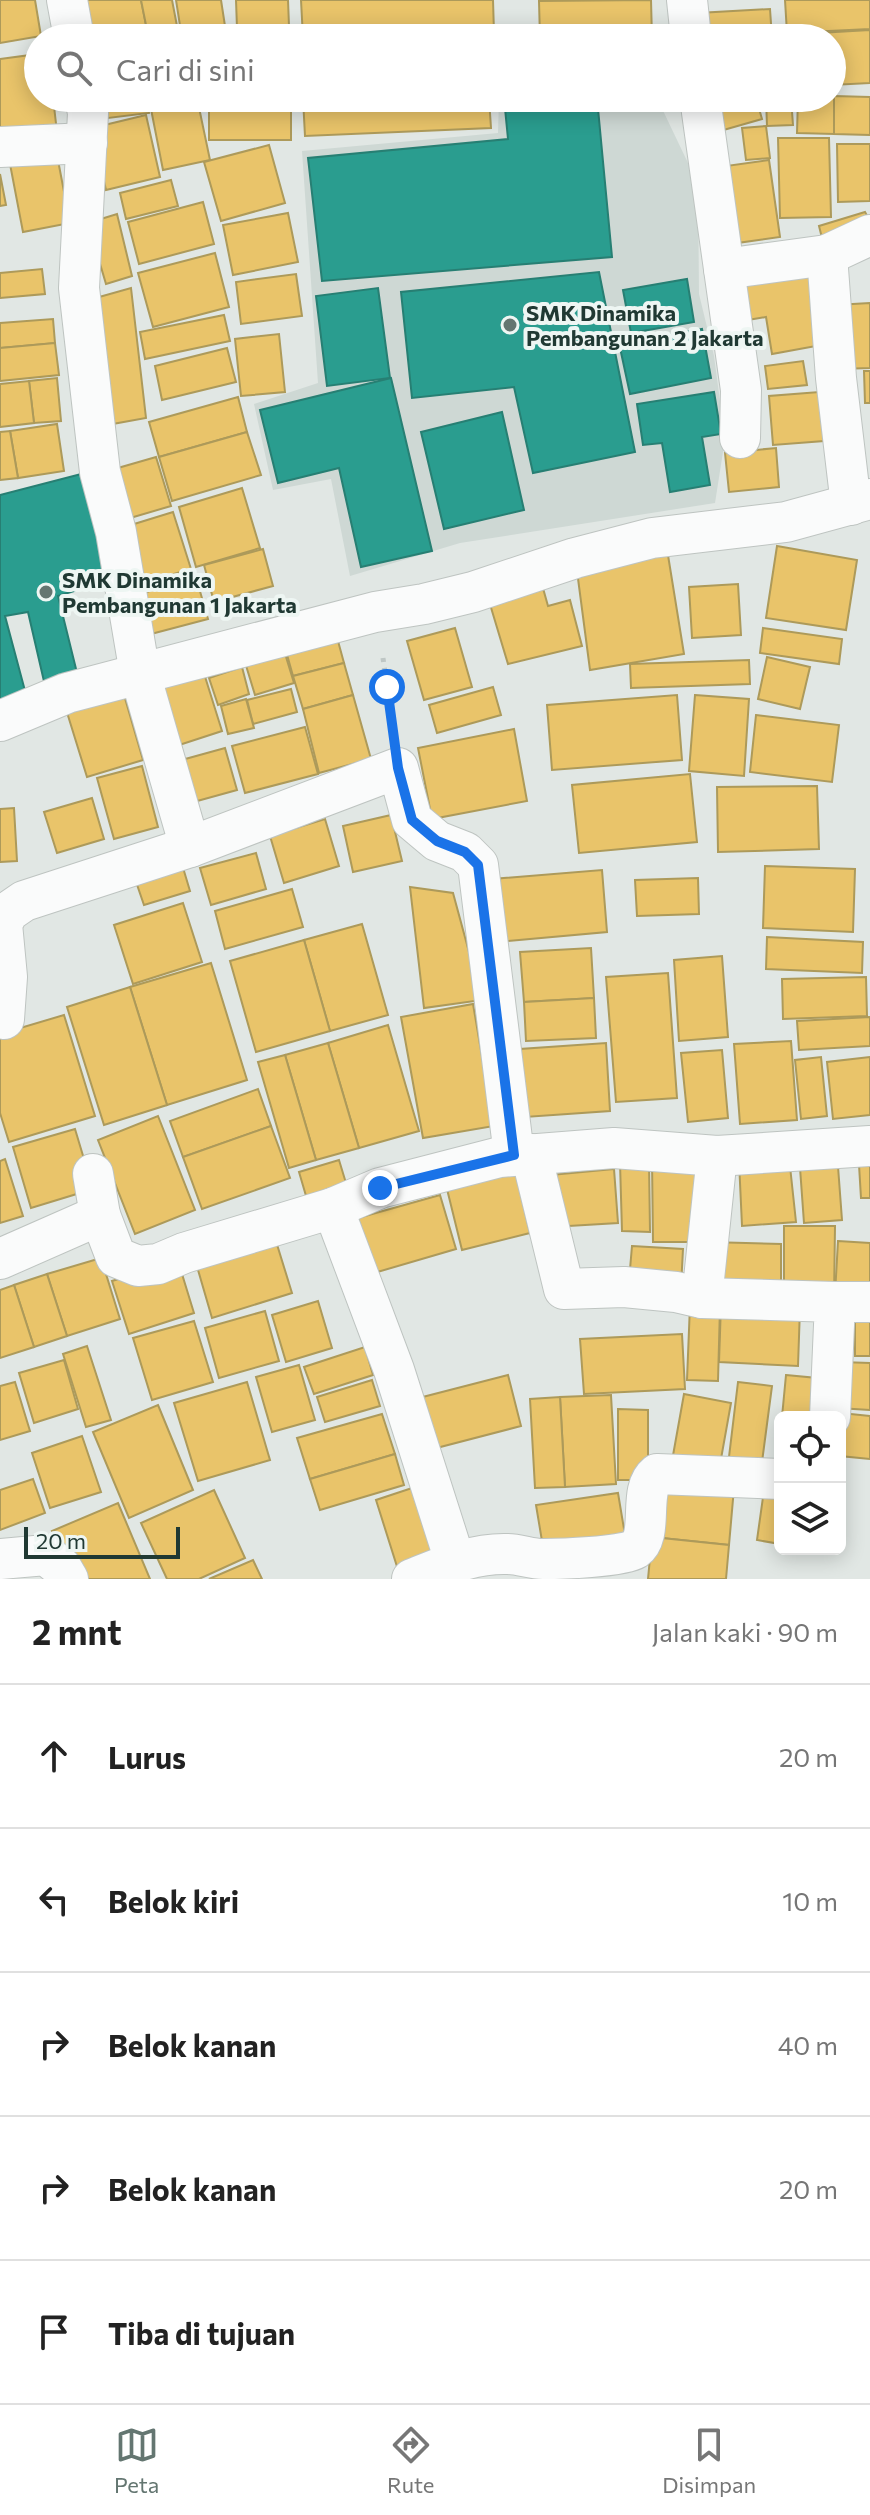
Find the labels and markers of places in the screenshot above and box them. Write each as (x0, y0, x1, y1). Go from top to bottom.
place label: SMK Dinamika Pembangunan 2 Jakarta (526, 299, 764, 351)
marker: SMK Dinamika Pembangunan 2 Jakarta (501, 316, 519, 334)
place label: SMK Dinamika Pembangunan 1 Jakarta (62, 566, 297, 618)
marker: SMK Dinamika Pembangunan 1 Jakarta (37, 583, 55, 601)

